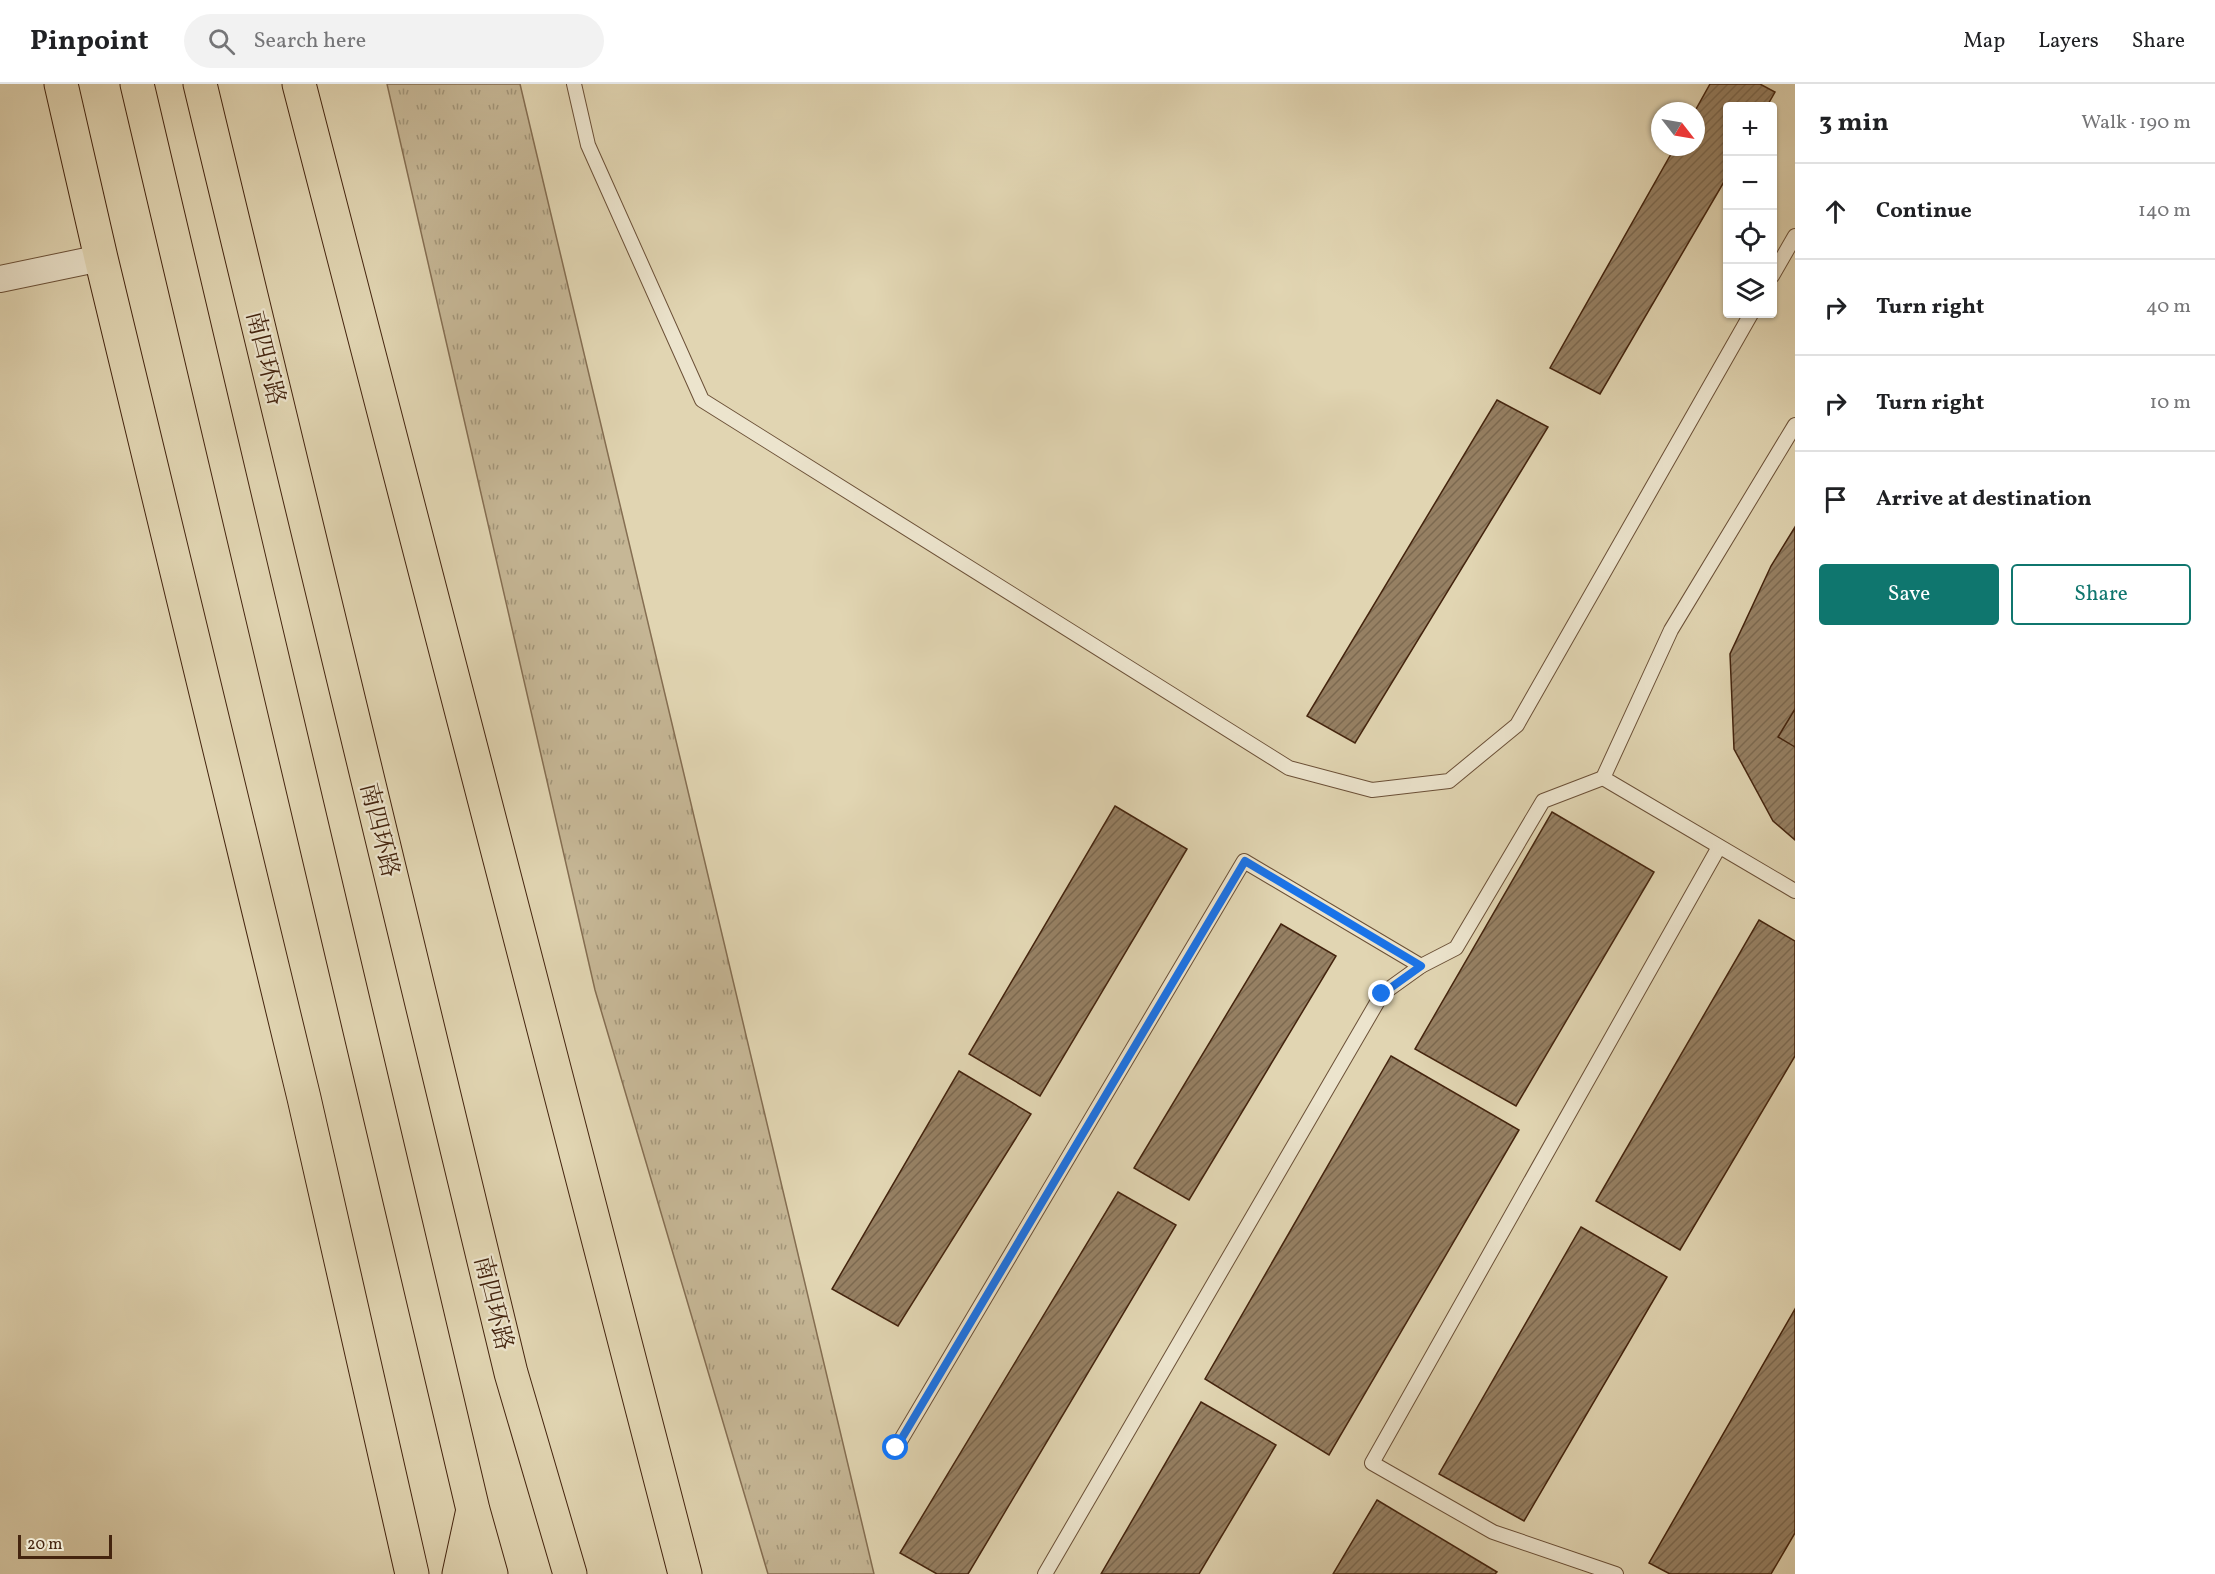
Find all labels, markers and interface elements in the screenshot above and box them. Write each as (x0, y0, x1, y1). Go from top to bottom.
search box (184, 14, 604, 68)
text: Pinpoint (30, 22, 148, 61)
icon: search (205, 25, 238, 58)
text: Search here (253, 26, 366, 57)
text: Map (1963, 27, 2005, 56)
text: Layers (2038, 27, 2099, 56)
text: Share (2132, 27, 2185, 56)
north arrow (1651, 102, 1705, 156)
map controls (1723, 102, 1777, 318)
button: + (1723, 102, 1777, 156)
text: 3 min (1819, 105, 1889, 141)
text: Walk · 190 m (2081, 109, 2191, 137)
button: − (1723, 156, 1777, 210)
icon: ahead (1819, 195, 1852, 228)
text: Continue (1876, 196, 1972, 227)
text: 140 m (2138, 197, 2191, 225)
button: locate (1723, 210, 1777, 264)
button: layers (1723, 264, 1777, 318)
icon: right (1819, 291, 1852, 324)
text: Turn right (1876, 292, 1984, 323)
text: 40 m (2146, 293, 2191, 321)
street label: 南四环路 (236, 308, 292, 409)
icon: right (1819, 387, 1852, 420)
text: Turn right (1876, 388, 1984, 419)
text: 10 m (2150, 389, 2191, 417)
icon: arrive (1819, 483, 1852, 516)
text: Arrive at destination (1876, 484, 2092, 515)
button: Save (1819, 564, 1999, 625)
button: Share (2011, 564, 2191, 625)
street label: 南四环路 (350, 780, 406, 881)
route end (1368, 980, 1394, 1006)
street label: 南四环路 (464, 1253, 520, 1354)
route start (882, 1434, 908, 1460)
scale bar (18, 1532, 112, 1560)
text: 20 m (27, 1534, 62, 1556)

